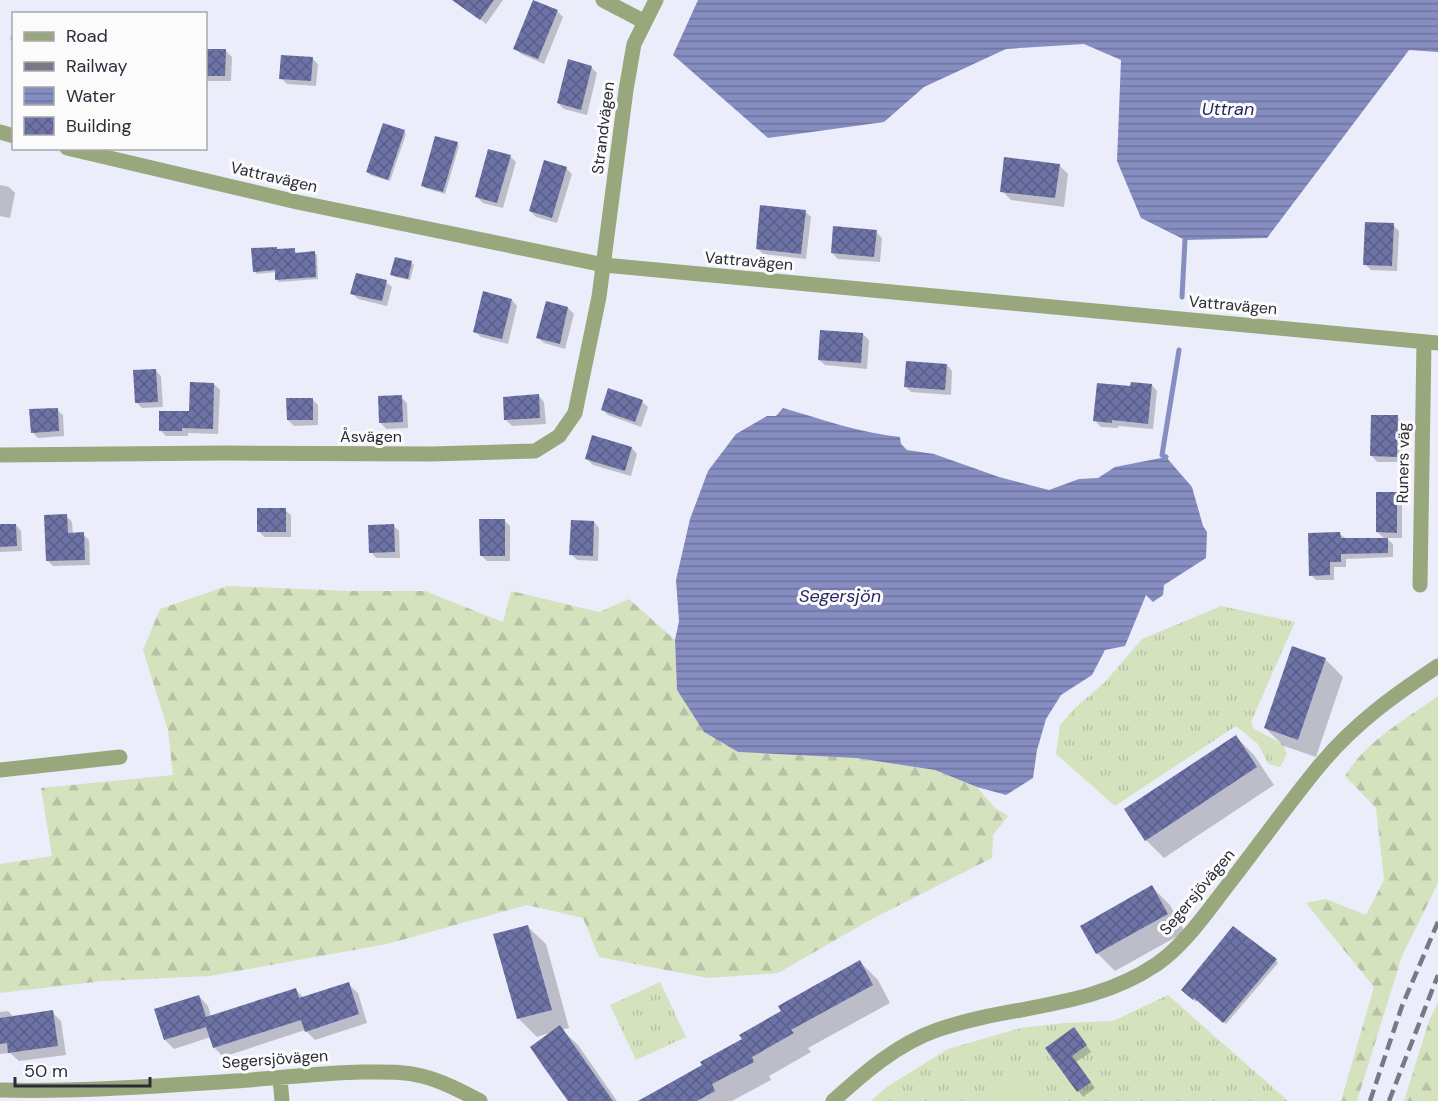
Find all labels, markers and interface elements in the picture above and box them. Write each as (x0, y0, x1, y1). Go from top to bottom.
legend (12, 12, 207, 150)
text: Road (66, 24, 108, 48)
text: Railway (66, 54, 128, 78)
street label: Strandvägen (587, 81, 619, 175)
text: Water (66, 84, 116, 108)
water label: Uttran (1202, 97, 1254, 121)
text: Building (66, 114, 131, 138)
street label: Vattravägen (228, 157, 320, 197)
street label: Vattravägen (704, 247, 794, 275)
street label: Vattravägen (1188, 291, 1278, 319)
street label: Runers väg (1392, 422, 1414, 504)
street label: Åsvägen (340, 426, 402, 447)
water label: Segersjön (799, 584, 881, 608)
street label: Segersjövägen (1155, 844, 1239, 940)
street label: Segersjövägen (221, 1045, 329, 1073)
scale bar (15, 1050, 150, 1088)
text: 50 m (24, 1059, 68, 1083)

